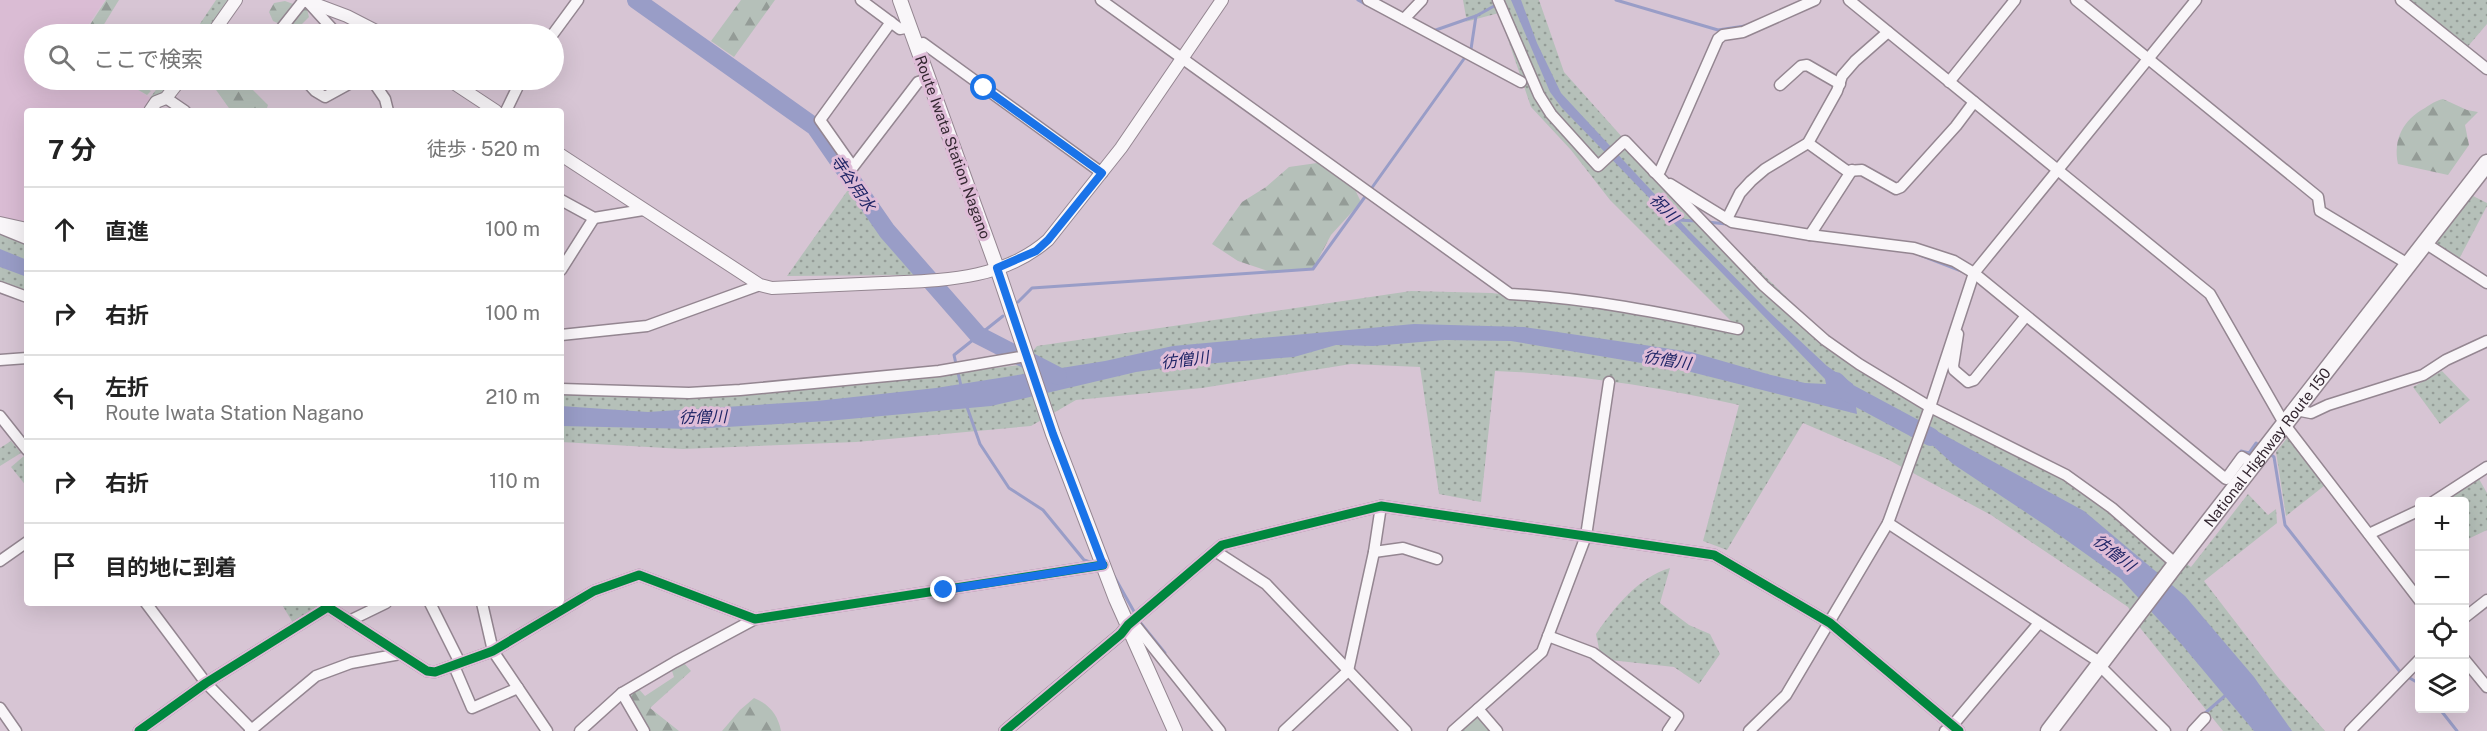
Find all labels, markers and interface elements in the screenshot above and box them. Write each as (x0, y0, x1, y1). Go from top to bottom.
search box (24, 24, 564, 90)
icon: search (45, 41, 78, 74)
text: ここで検索 (93, 46, 203, 72)
street label: Route Iwata Station Nagano (912, 53, 994, 241)
route start (970, 74, 996, 100)
text: 7 分 (48, 134, 96, 165)
text: 徒歩 · 520 m (427, 137, 540, 161)
water label: 寺谷用水 (827, 151, 880, 216)
water label: 祝川 (1646, 190, 1683, 227)
icon: ahead (48, 213, 81, 246)
text: 100 m (485, 217, 540, 241)
text: 直進 (105, 218, 149, 244)
icon: right (48, 297, 81, 330)
text: 100 m (485, 301, 540, 325)
text: 右折 (105, 302, 149, 328)
water label: 彷僧川 (1160, 347, 1212, 372)
water label: 彷僧川 (1642, 347, 1694, 373)
street label: National Highway Route 150 (2200, 364, 2334, 530)
text: 左折 (105, 374, 149, 400)
icon: left (48, 381, 81, 414)
text: 210 m (486, 385, 540, 409)
text: Route Iwata Station Nagano (105, 401, 364, 425)
water label: 彷僧川 (679, 407, 729, 427)
icon: right (48, 465, 81, 498)
text: 110 m (489, 469, 540, 493)
text: 右折 (105, 470, 149, 496)
map controls (2415, 497, 2469, 713)
button: + (2415, 497, 2469, 551)
water label: 彷僧川 (2089, 531, 2140, 576)
icon: arrive (48, 549, 81, 582)
button: − (2415, 551, 2469, 605)
text: 目的地に到着 (105, 554, 237, 580)
route end (930, 576, 956, 602)
button: locate (2415, 605, 2469, 659)
button: layers (2415, 659, 2469, 713)

